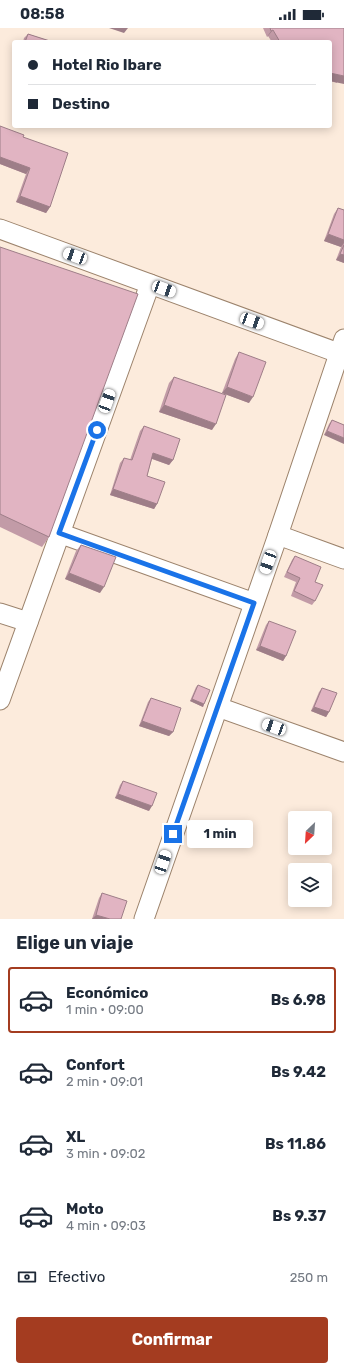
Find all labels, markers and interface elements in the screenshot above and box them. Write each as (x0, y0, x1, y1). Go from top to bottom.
text: 08:58 (20, 5, 65, 23)
text: Hotel Rio Ibare (52, 56, 162, 74)
text: Destino (52, 95, 110, 113)
car (62, 246, 88, 266)
car (151, 279, 177, 299)
car (239, 311, 265, 331)
car (97, 388, 117, 414)
route start (88, 421, 106, 439)
car (258, 549, 278, 575)
car (261, 717, 287, 737)
north arrow (288, 811, 332, 855)
map controls (288, 811, 332, 907)
callout: 1 min (187, 820, 253, 848)
route end (164, 825, 182, 843)
text: 1 min (203, 826, 237, 841)
car (153, 849, 173, 875)
button: layers (288, 863, 332, 907)
text: Elige un viaje (16, 932, 133, 954)
icon: car (18, 982, 54, 1018)
text: Económico (66, 984, 148, 1002)
text: Bs 6.98 (271, 991, 326, 1009)
text: 1 min · 09:00 (66, 1002, 144, 1017)
icon: car (18, 1054, 54, 1090)
text: Confort (66, 1056, 125, 1074)
text: Bs 9.42 (271, 1063, 326, 1081)
text: 2 min · 09:01 (66, 1074, 143, 1089)
icon: car (18, 1126, 54, 1162)
text: XL (66, 1128, 85, 1146)
text: Bs 11.86 (265, 1135, 326, 1153)
text: 3 min · 09:02 (66, 1146, 145, 1161)
icon: car (18, 1198, 54, 1234)
text: Moto (66, 1200, 104, 1218)
text: Bs 9.37 (272, 1207, 326, 1225)
text: 4 min · 09:03 (66, 1218, 146, 1233)
icon: cash (16, 1266, 38, 1288)
text: Efectivo (48, 1268, 105, 1286)
text: 250 m (290, 1270, 328, 1285)
button: Confirmar (16, 1317, 328, 1363)

